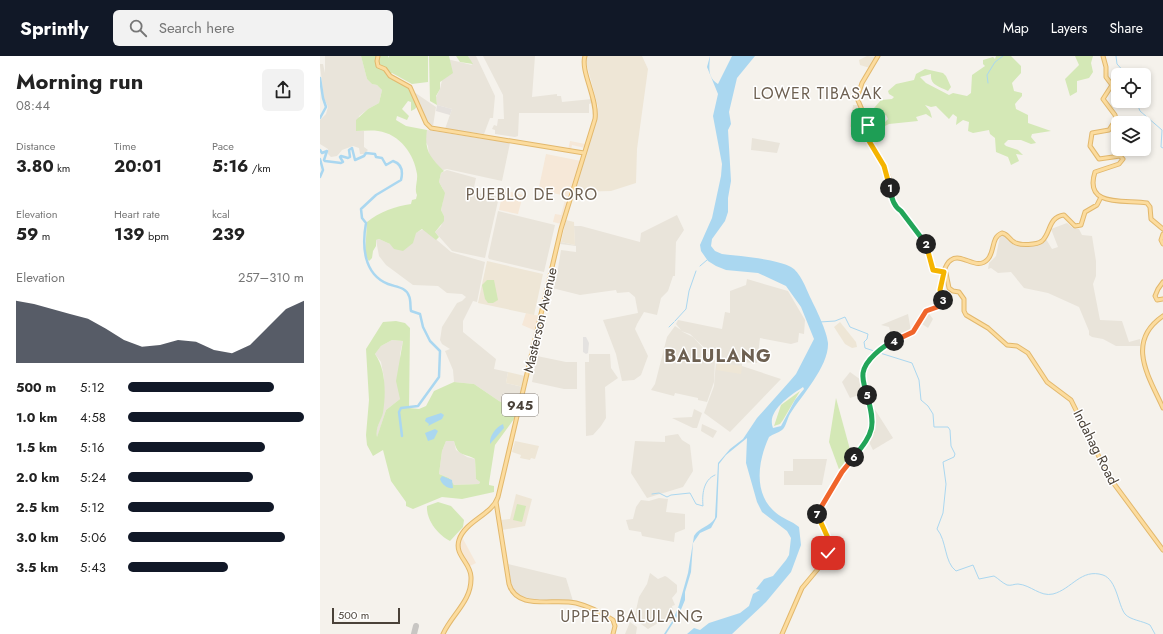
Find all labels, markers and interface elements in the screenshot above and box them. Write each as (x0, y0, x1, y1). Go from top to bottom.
search box (113, 10, 393, 46)
text: Sprintly (20, 15, 89, 42)
icon: search (127, 17, 149, 39)
text: Search here (159, 17, 235, 39)
text: Map (1003, 18, 1029, 38)
text: Layers (1051, 18, 1087, 38)
text: Share (1109, 18, 1143, 38)
text: Morning run (16, 65, 143, 97)
map controls (1111, 68, 1151, 156)
button: locate (1111, 68, 1151, 108)
button: share (262, 69, 304, 111)
district label: LOWER TIBASAK (753, 82, 883, 105)
text: 08:44 (16, 96, 50, 115)
pin (851, 108, 885, 142)
icon: arrive (857, 114, 879, 136)
button: layers (1111, 116, 1151, 156)
text: Distance (16, 138, 55, 154)
text: Time (114, 138, 136, 154)
text: Pace (212, 138, 234, 154)
text: 3.80 (16, 154, 54, 178)
text: 20:01 (114, 154, 162, 178)
text: 5:16 (212, 154, 248, 178)
text: km (54, 160, 70, 176)
text: /km (248, 160, 271, 176)
pin: 1 (880, 178, 900, 198)
text: 1 (887, 180, 893, 196)
district label: PUEBLO DE ORO (466, 183, 598, 206)
text: Elevation (16, 206, 58, 222)
text: Heart rate (114, 206, 160, 222)
text: kcal (212, 206, 230, 222)
text: 59 (16, 222, 38, 246)
text: 139 (114, 222, 145, 246)
text: 239 (212, 222, 245, 246)
text: m (38, 228, 50, 244)
text: bpm (145, 228, 169, 244)
pin: 2 (916, 234, 936, 254)
text: 2 (922, 236, 930, 252)
street label: Masterson Avenue (518, 265, 562, 375)
text: Elevation (16, 268, 65, 287)
text: 257–310 m (238, 268, 304, 287)
pin: 3 (933, 290, 953, 310)
text: 3 (940, 292, 946, 308)
pin: 4 (884, 331, 904, 351)
text: 4 (890, 333, 898, 349)
district label: BALULANG (664, 343, 772, 369)
text: 500 m (16, 378, 56, 397)
text: 5:12 (80, 378, 104, 397)
pin: 5 (857, 385, 877, 405)
text: 5 (863, 387, 871, 403)
road number: 945 (502, 394, 538, 416)
street label: Indahag Road (1068, 406, 1124, 488)
text: 1.0 km (16, 408, 57, 427)
text: 4:58 (80, 408, 106, 427)
text: 1.5 km (16, 438, 57, 457)
text: 5:16 (80, 438, 105, 457)
pin: 6 (844, 447, 864, 467)
text: 6 (850, 449, 858, 465)
text: 2.0 km (16, 468, 59, 487)
text: 5:24 (80, 468, 106, 487)
text: 2.5 km (16, 498, 59, 517)
text: 5:12 (80, 498, 104, 517)
pin: 7 (807, 504, 827, 524)
text: 7 (814, 506, 820, 522)
text: 3.0 km (16, 528, 59, 547)
text: 5:06 (80, 528, 107, 547)
pin (811, 536, 845, 570)
icon: check (817, 542, 839, 564)
text: 3.5 km (16, 558, 59, 577)
text: 5:43 (80, 558, 106, 577)
district label: UPPER BALULANG (560, 605, 704, 628)
scale bar (332, 606, 400, 625)
text: 500 m (338, 607, 369, 623)

